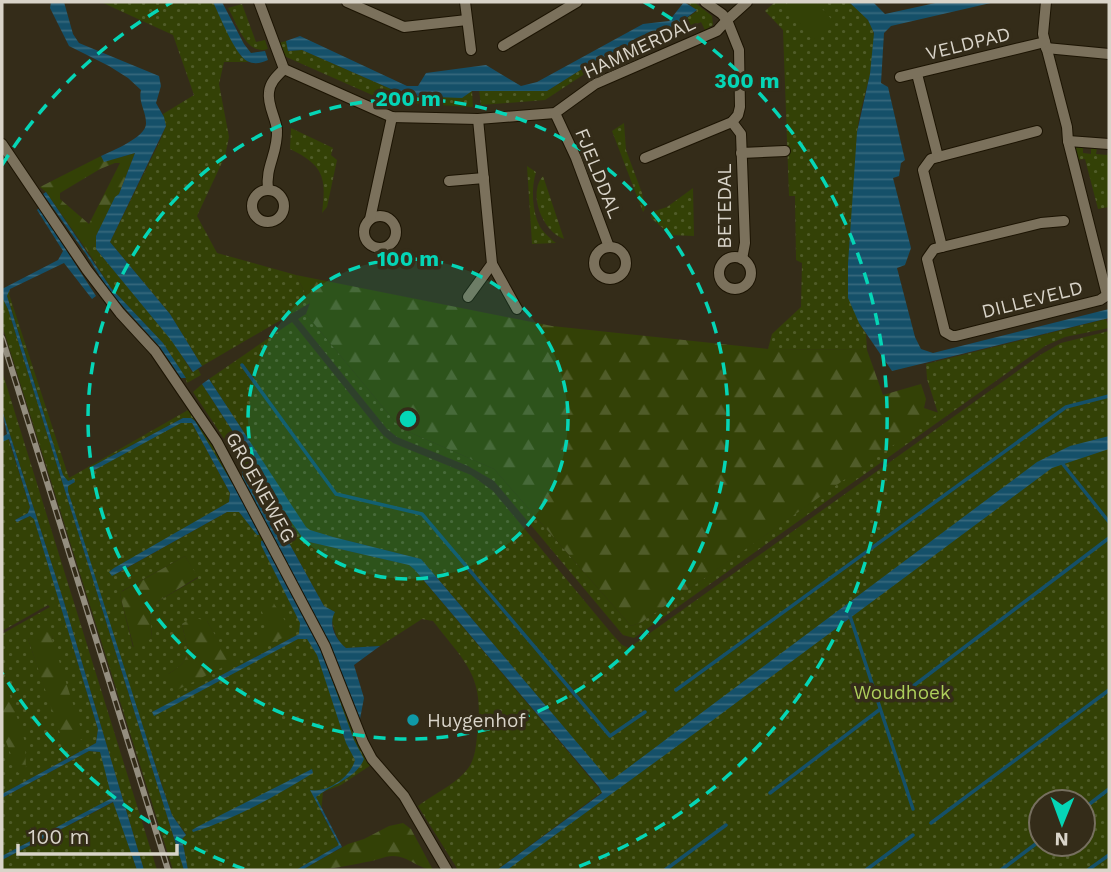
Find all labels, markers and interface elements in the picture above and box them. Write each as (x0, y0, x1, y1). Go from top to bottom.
street label: HAMMERDAL (580, 11, 699, 83)
street label: VELDPAD (923, 22, 1013, 65)
text: 300 m (714, 68, 780, 93)
text: 200 m (375, 86, 441, 111)
street label: FJELDDAL (570, 125, 627, 222)
street label: BETEDAL (713, 163, 736, 249)
text: 100 m (377, 246, 439, 271)
street label: DILLEVELD (979, 276, 1085, 323)
centre of rings (396, 407, 420, 431)
street label: GROENEWEG (221, 428, 300, 546)
park label: Woudhoek (853, 681, 951, 704)
place label: Huygenhof (427, 709, 526, 732)
marker: Huygenhof (405, 712, 421, 728)
north arrow (1027, 788, 1097, 858)
scale bar (18, 812, 177, 856)
text: 100 m (28, 824, 90, 849)
text: N (1054, 828, 1069, 851)

